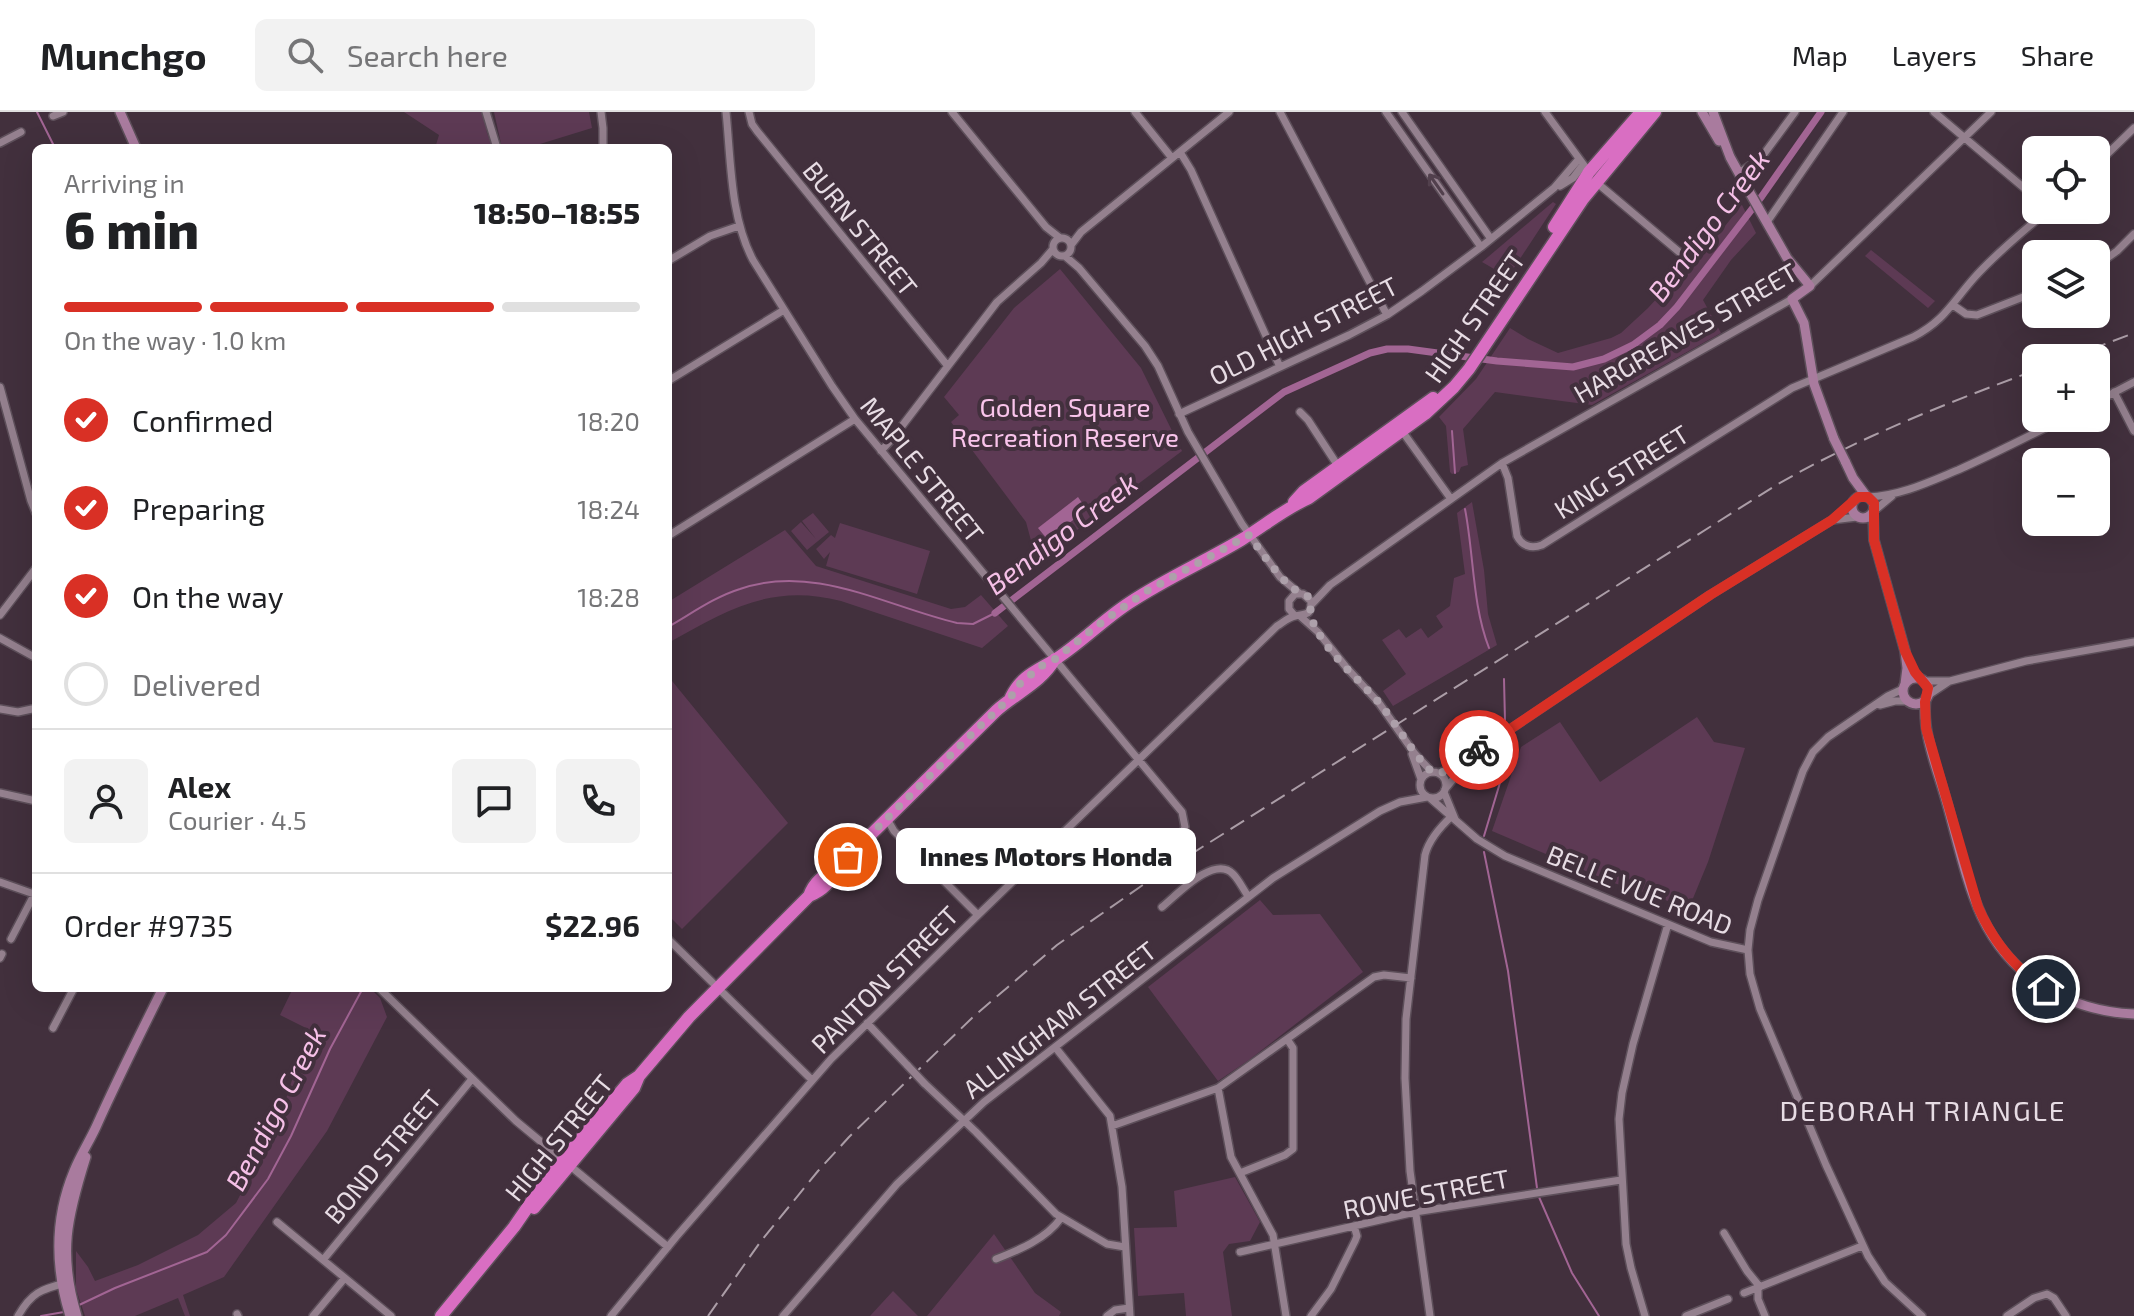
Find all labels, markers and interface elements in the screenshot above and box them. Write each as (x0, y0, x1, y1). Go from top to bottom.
search box (255, 19, 815, 91)
text: Munchgo (40, 32, 207, 78)
icon: search (283, 33, 327, 77)
text: Search here (347, 37, 508, 73)
text: Map (1792, 38, 1848, 72)
text: Layers (1892, 38, 1977, 72)
text: Share (2021, 38, 2094, 72)
map controls (2022, 136, 2110, 536)
button: locate (2022, 136, 2110, 224)
water label: Bendigo Creek (1640, 143, 1776, 307)
street label: BURN STREET (797, 155, 925, 301)
text: Arriving in (64, 167, 185, 198)
one-way arrow (1428, 173, 1444, 195)
text: 18:50–18:55 (474, 194, 640, 230)
text: 6 min (64, 197, 199, 259)
button: layers (2022, 240, 2110, 328)
street label: HIGH STREET (1417, 244, 1531, 388)
street label: HARGREAVES STREET (1568, 255, 1802, 409)
street label: OLD HIGH STREET (1204, 269, 1402, 391)
text: On the way · 1.0 km (64, 324, 286, 355)
button: + (2022, 344, 2110, 432)
street label: MAPLE STREET (855, 390, 991, 548)
park label: Golden Square Recreation Reserve (951, 391, 1179, 452)
icon: check (64, 398, 108, 442)
text: Confirmed (132, 402, 273, 438)
text: 18:20 (577, 405, 640, 436)
street label: KING STREET (1548, 417, 1694, 525)
button: − (2022, 448, 2110, 536)
water label: Bendigo Creek (979, 465, 1143, 601)
icon: check (64, 486, 108, 530)
text: Preparing (132, 490, 265, 526)
text: 18:24 (577, 493, 640, 524)
icon: check (64, 574, 108, 618)
text: On the way (132, 578, 284, 614)
text: 18:28 (577, 581, 640, 612)
text: Delivered (132, 666, 261, 702)
courier (1439, 710, 1519, 790)
icon: bike (1457, 728, 1501, 772)
button: person (64, 759, 148, 843)
button: chat (452, 759, 536, 843)
button: phone (556, 759, 640, 843)
text: Alex (168, 768, 231, 804)
text: Courier · 4.5 (168, 804, 307, 835)
pin (814, 823, 882, 891)
callout: Innes Motors Honda (896, 829, 1196, 885)
icon: bag (826, 835, 870, 879)
street label: BELLE VUE ROAD (1543, 838, 1737, 940)
text: Innes Motors Honda (920, 840, 1172, 871)
street label: PANTON STREET (804, 899, 964, 1059)
text: Order #9735 (64, 907, 233, 943)
text: $22.96 (545, 907, 640, 943)
street label: ALLINGHAM STREET (956, 934, 1162, 1104)
pin (2012, 955, 2080, 1023)
icon: home (2024, 967, 2068, 1011)
water label: Bendigo Creek (218, 1020, 332, 1196)
street label: HIGH STREET (498, 1068, 618, 1206)
street label: BOND STREET (317, 1083, 447, 1229)
district label: DEBORAH TRIANGLE (1779, 1093, 2067, 1127)
street label: ROWE STREET (1340, 1162, 1512, 1224)

